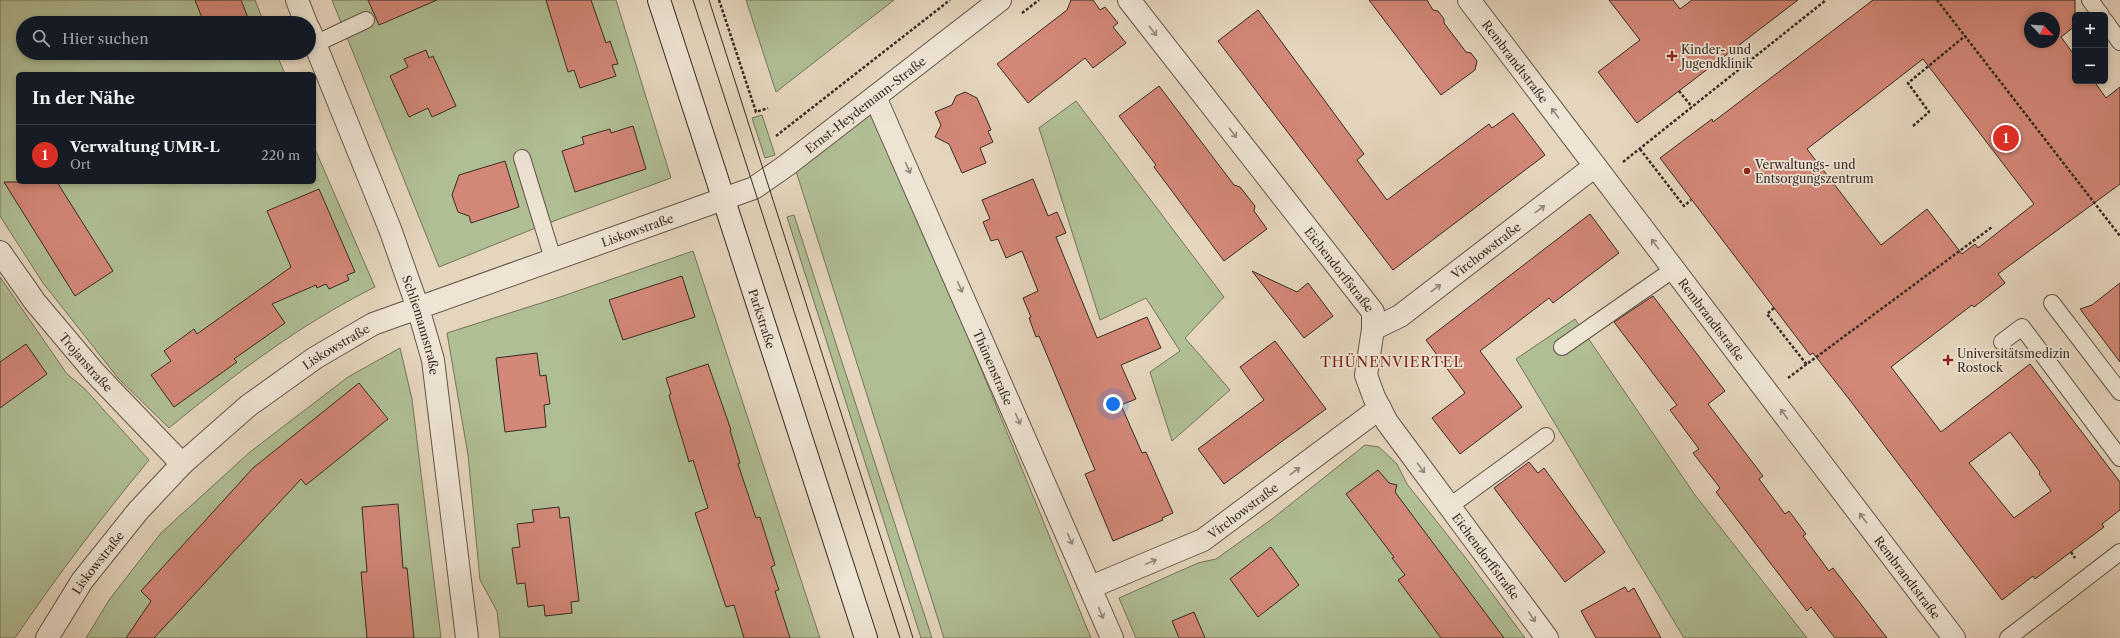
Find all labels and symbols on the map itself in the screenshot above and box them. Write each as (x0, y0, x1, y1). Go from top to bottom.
north arrow (2024, 12, 2060, 48)
street label: Rembrandtstraße (1479, 17, 1552, 106)
one-way arrow (1149, 25, 1158, 36)
place label: Kinder- und Jugendklinik (1679, 42, 1754, 71)
marker: Kinder- und Jugendklinik (1666, 50, 1678, 62)
street label: Ernst-Heydemann-Straße (802, 53, 929, 156)
one-way arrow (1551, 108, 1559, 119)
pin: 1 (1993, 123, 2019, 153)
one-way arrow (1229, 128, 1238, 139)
place label: Verwaltungs- und Entsorgungszentrum (1754, 157, 1874, 186)
one-way arrow (905, 162, 912, 174)
marker: Verwaltungs- und Entsorgungszentrum (1742, 166, 1752, 176)
one-way arrow (1534, 204, 1545, 213)
street label: Liskowstraße (599, 210, 676, 249)
street label: Virchowstraße (1447, 219, 1524, 282)
street label: Eichendorffstraße (1302, 224, 1378, 315)
one-way arrow (1650, 238, 1659, 249)
street label: Schliemannstraße (399, 273, 442, 376)
street label: Rembrandtstraße (1675, 275, 1748, 364)
one-way arrow (957, 281, 964, 293)
one-way arrow (1431, 283, 1442, 292)
street label: Parkstraße (746, 287, 779, 351)
street label: Liskowstraße (299, 320, 372, 372)
street label: Thünenstraße (970, 327, 1017, 408)
street label: Trojanstraße (56, 329, 116, 395)
place label: Universitätsmedizin Rostock (1957, 346, 2071, 375)
district label: THÜNENVIERTEL (1320, 353, 1464, 371)
marker: Universitätsmedizin Rostock (1942, 354, 1954, 366)
your location (1103, 394, 1123, 414)
one-way arrow (1780, 409, 1788, 420)
one-way arrow (1014, 413, 1022, 425)
one-way arrow (1417, 462, 1425, 473)
one-way arrow (1290, 467, 1301, 476)
street label: Virchowstraße (1204, 479, 1281, 542)
street label: Eichendorffstraße (1449, 510, 1523, 602)
one-way arrow (1858, 512, 1867, 523)
street label: Liskowstraße (68, 528, 127, 597)
one-way arrow (1067, 532, 1074, 544)
street label: Rembrandtstraße (1871, 533, 1944, 622)
one-way arrow (1144, 558, 1156, 566)
one-way arrow (1098, 606, 1106, 618)
one-way arrow (1528, 611, 1536, 622)

